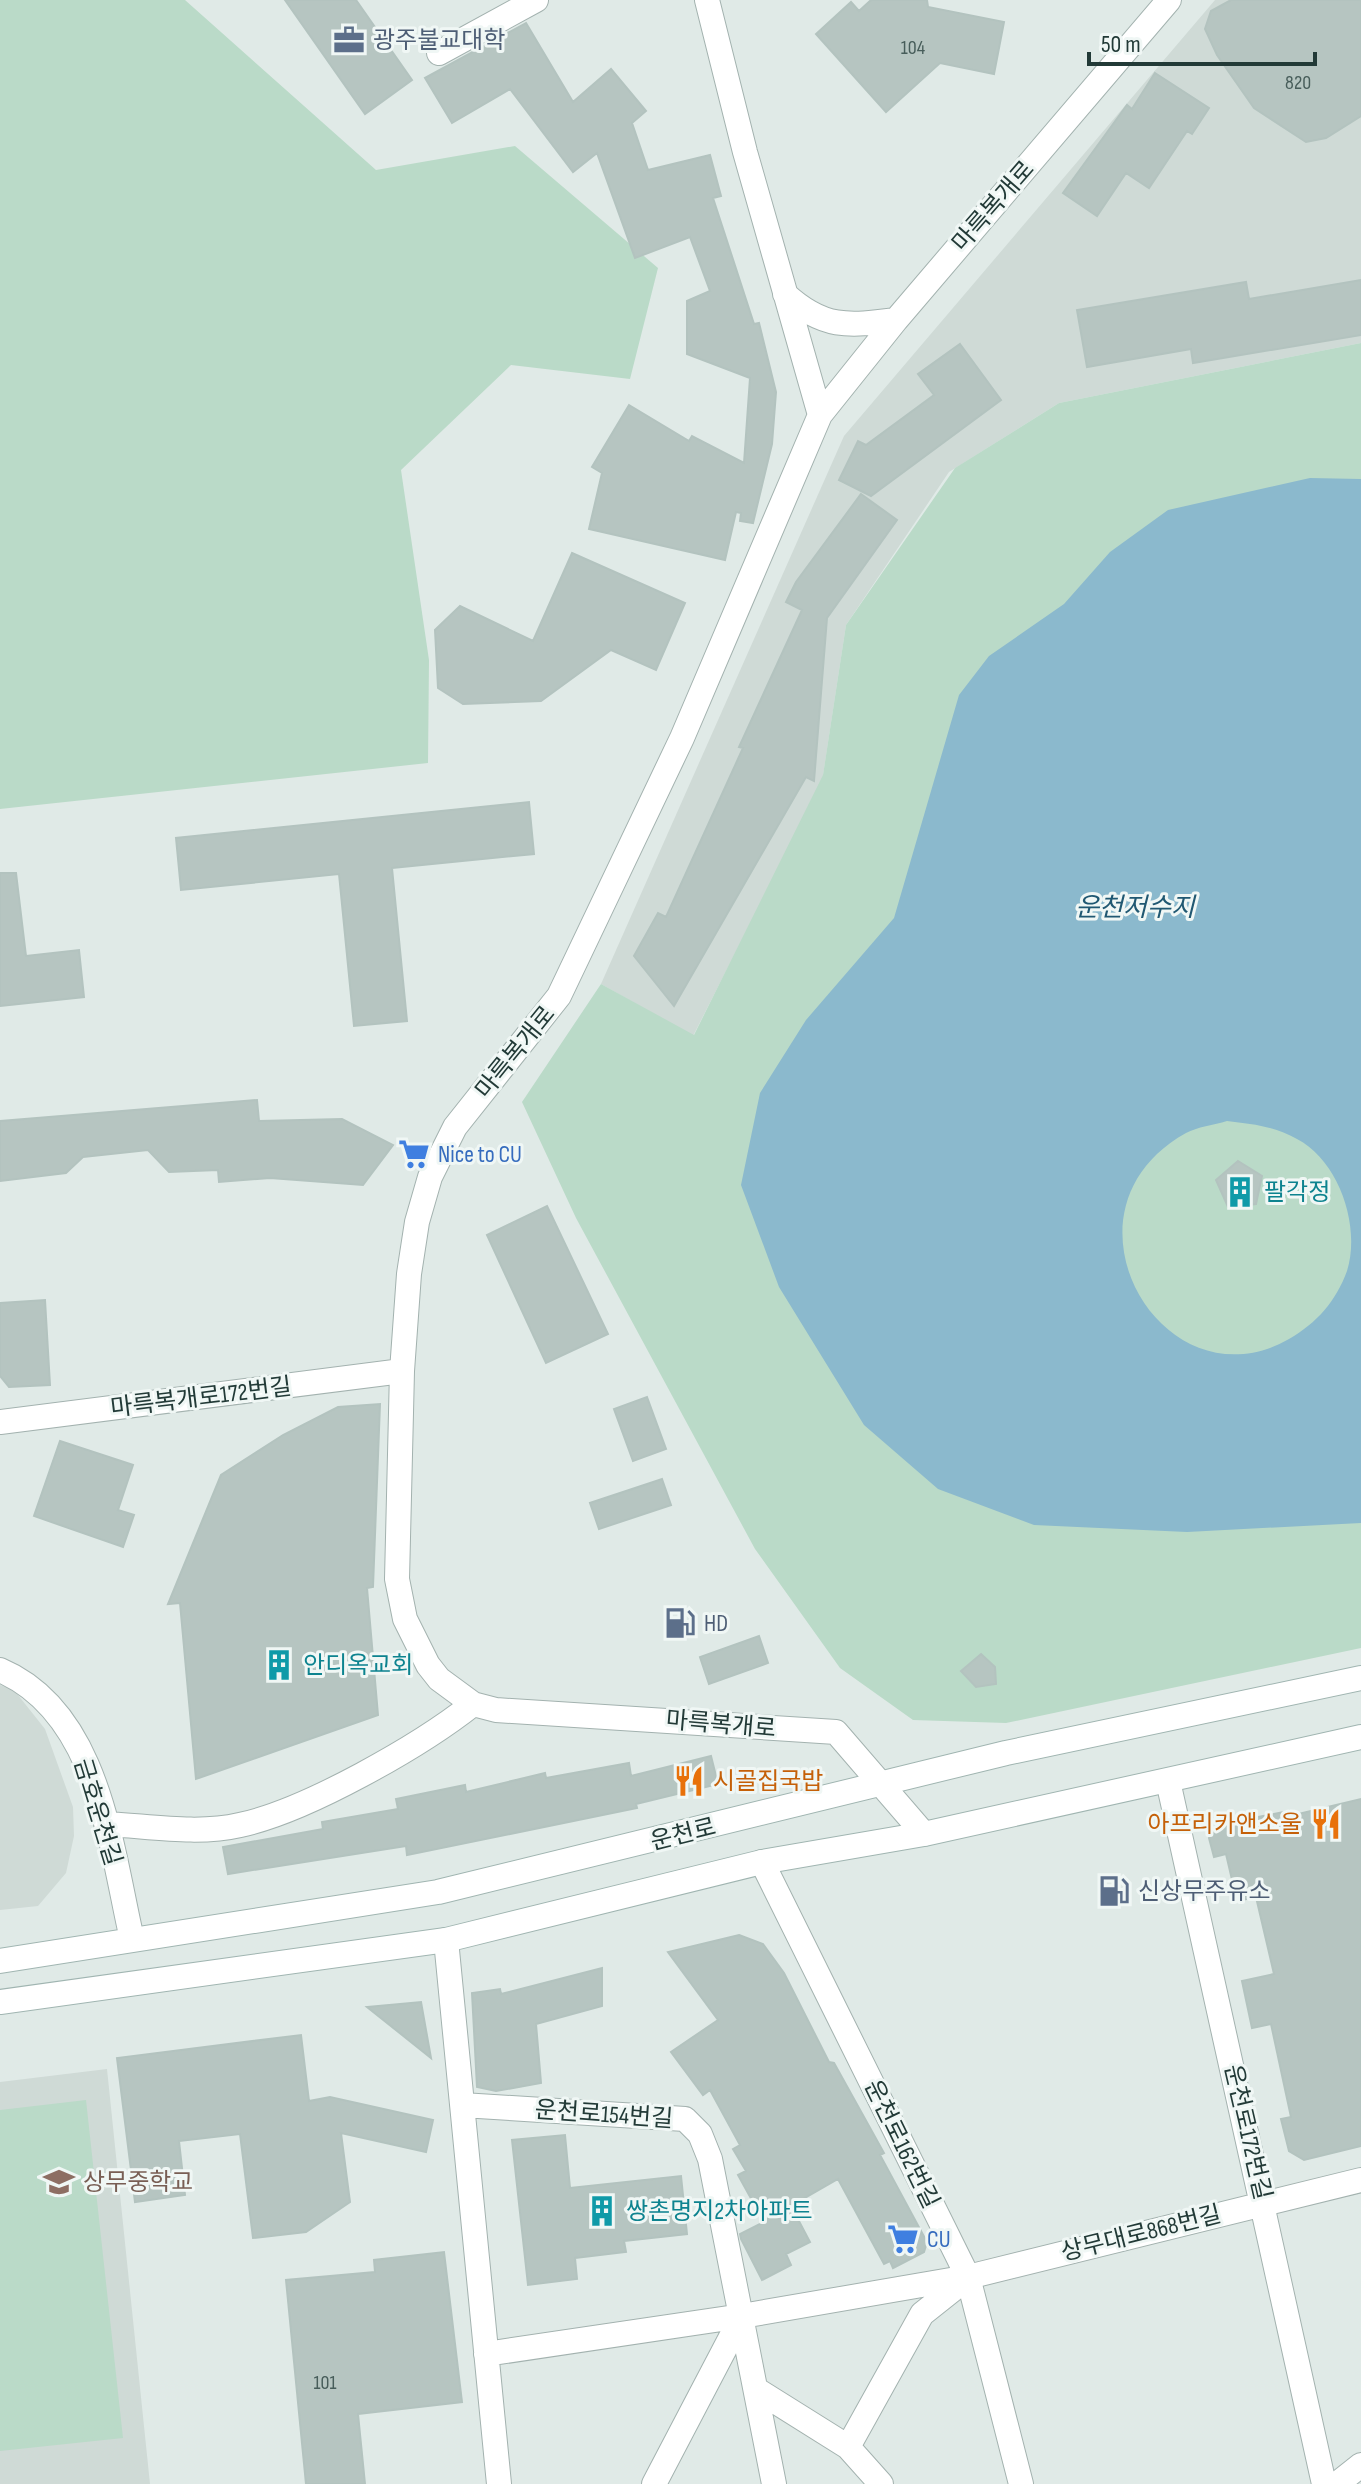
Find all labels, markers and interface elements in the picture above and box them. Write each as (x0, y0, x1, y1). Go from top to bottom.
scale bar (1089, 16, 1315, 66)
office icon: 광주불교대학 (332, 23, 366, 57)
place label: 광주불교대학 (373, 26, 505, 55)
text: 50 m (1101, 30, 1141, 59)
house number: 104 (901, 36, 925, 60)
house number: 820 (1285, 71, 1311, 95)
street label: 마륵복개로 (946, 155, 1041, 258)
water label: 운천저수지 (1075, 893, 1197, 924)
street label: 마륵복개로 (469, 1000, 561, 1104)
supermarket icon: Nice to CU (397, 1137, 431, 1171)
place label: Nice to CU (438, 1140, 522, 1169)
building icon: 팔각정 (1223, 1175, 1257, 1209)
place label: 팔각정 (1264, 1178, 1330, 1207)
street label: 마륵복개로172번길 (109, 1372, 293, 1423)
fuel station icon: HD (663, 1606, 697, 1640)
place label: HD (704, 1609, 728, 1638)
building icon: 안디옥교회 (262, 1648, 296, 1682)
place label: 안디옥교회 (303, 1651, 413, 1680)
street label: 마륵복개로 (665, 1705, 777, 1744)
street label: 금호운천길 (68, 1755, 128, 1869)
restaurant icon: 시골집국밥 (672, 1764, 706, 1798)
place label: 시골집국밥 (713, 1767, 823, 1796)
restaurant icon: 아프리카앤소울 (1309, 1807, 1343, 1841)
place label: 아프리카앤소울 (1147, 1810, 1302, 1839)
street label: 운천로 (647, 1812, 719, 1857)
fuel station icon: 신상무주유소 (1097, 1874, 1131, 1908)
place label: 신상무주유소 (1138, 1877, 1270, 1906)
street label: 운천로172번길 (1218, 2062, 1277, 2203)
street label: 운천로162번길 (858, 2075, 945, 2213)
street label: 운천로154번길 (534, 2095, 674, 2134)
school or university icon: 상무중학교 (42, 2165, 76, 2199)
place label: 상무중학교 (83, 2168, 193, 2197)
building icon: 쌍촌명지2차아파트 (585, 2194, 619, 2228)
place label: 쌍촌명지2차아파트 (626, 2197, 813, 2226)
street label: 상무대로868번길 (1058, 2200, 1224, 2267)
supermarket icon: CU (886, 2222, 920, 2256)
place label: CU (927, 2225, 951, 2254)
house number: 101 (314, 2371, 336, 2395)

